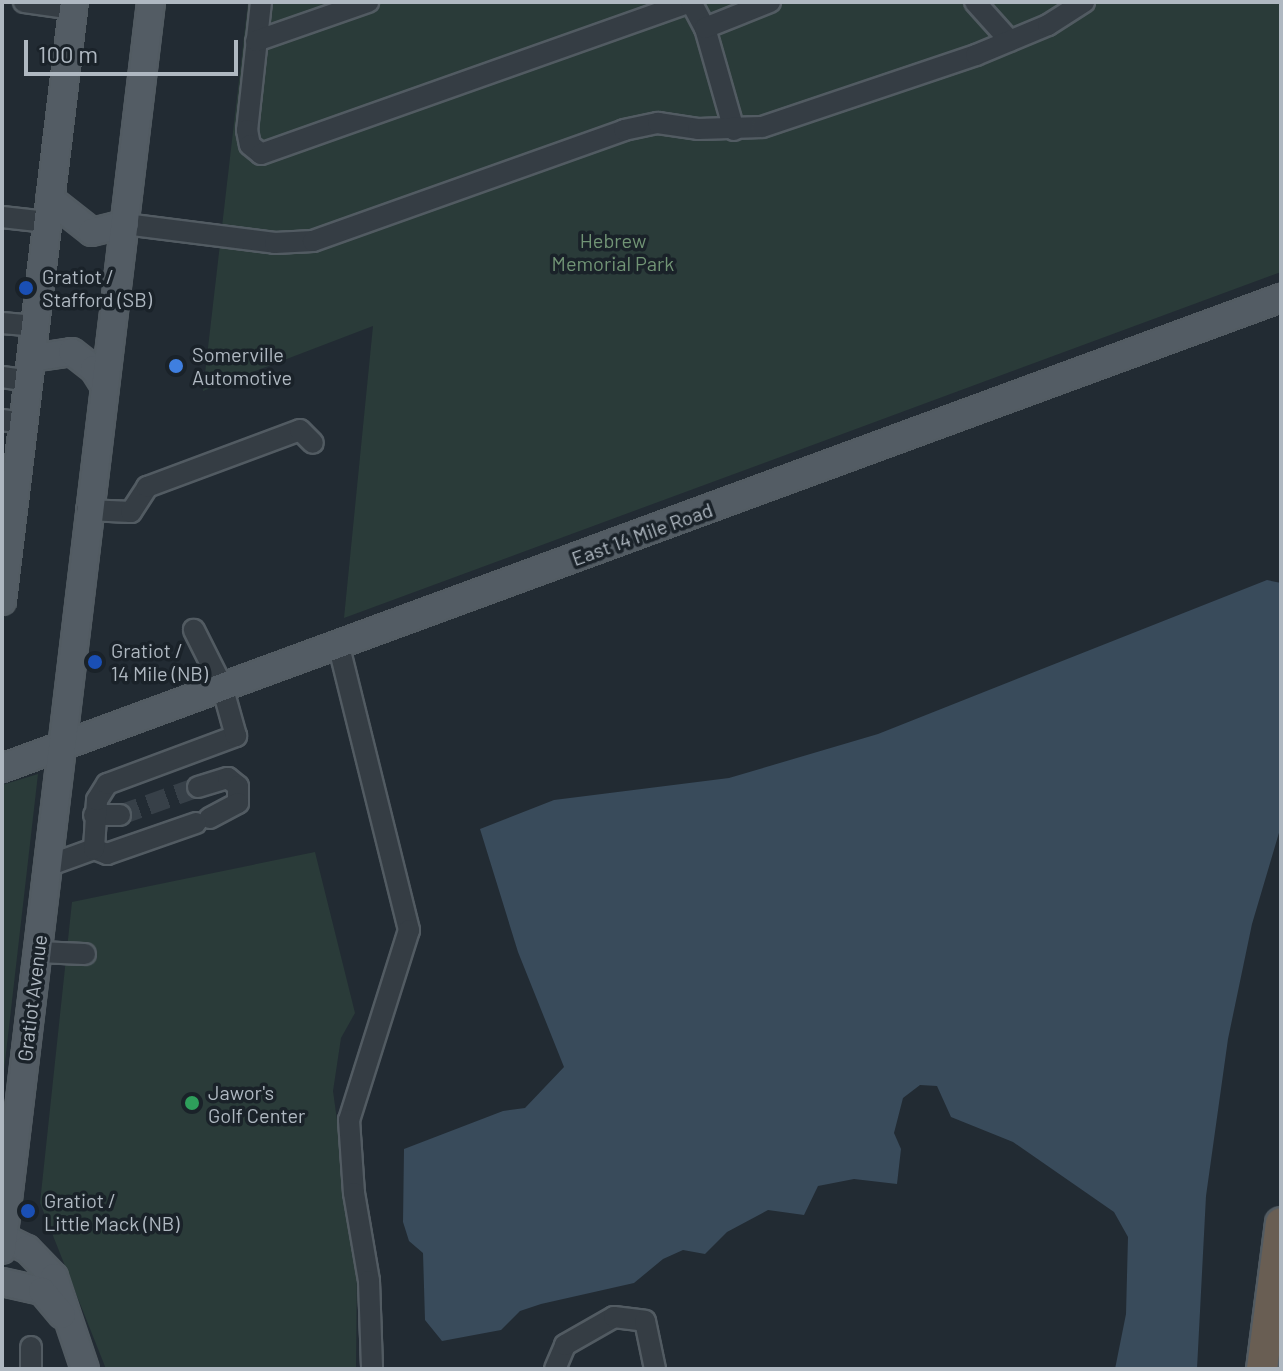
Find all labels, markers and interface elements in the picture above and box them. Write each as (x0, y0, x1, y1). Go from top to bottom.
scale bar (28, 24, 242, 74)
text: 100 m (38, 39, 98, 68)
park label: Hebrew Memorial Park (552, 229, 674, 276)
place label: Gratiot / Stafford (SB) (42, 264, 152, 311)
marker: Gratiot / Stafford (SB) (17, 279, 35, 297)
place label: Somerville Automotive (192, 342, 292, 389)
marker: Somerville Automotive (167, 357, 185, 375)
street label: East 14 Mile Road (568, 497, 716, 571)
place label: Gratiot / 14 Mile (NB) (111, 638, 208, 685)
marker: Gratiot / 14 Mile (NB) (86, 653, 104, 671)
street label: Gratiot Avenue (12, 933, 52, 1063)
place label: Jawor's Golf Center (208, 1080, 305, 1127)
marker: Jawor's Golf Center (183, 1094, 201, 1112)
place label: Gratiot / Little Mack (NB) (44, 1188, 179, 1235)
marker: Gratiot / Little Mack (NB) (19, 1202, 37, 1220)

